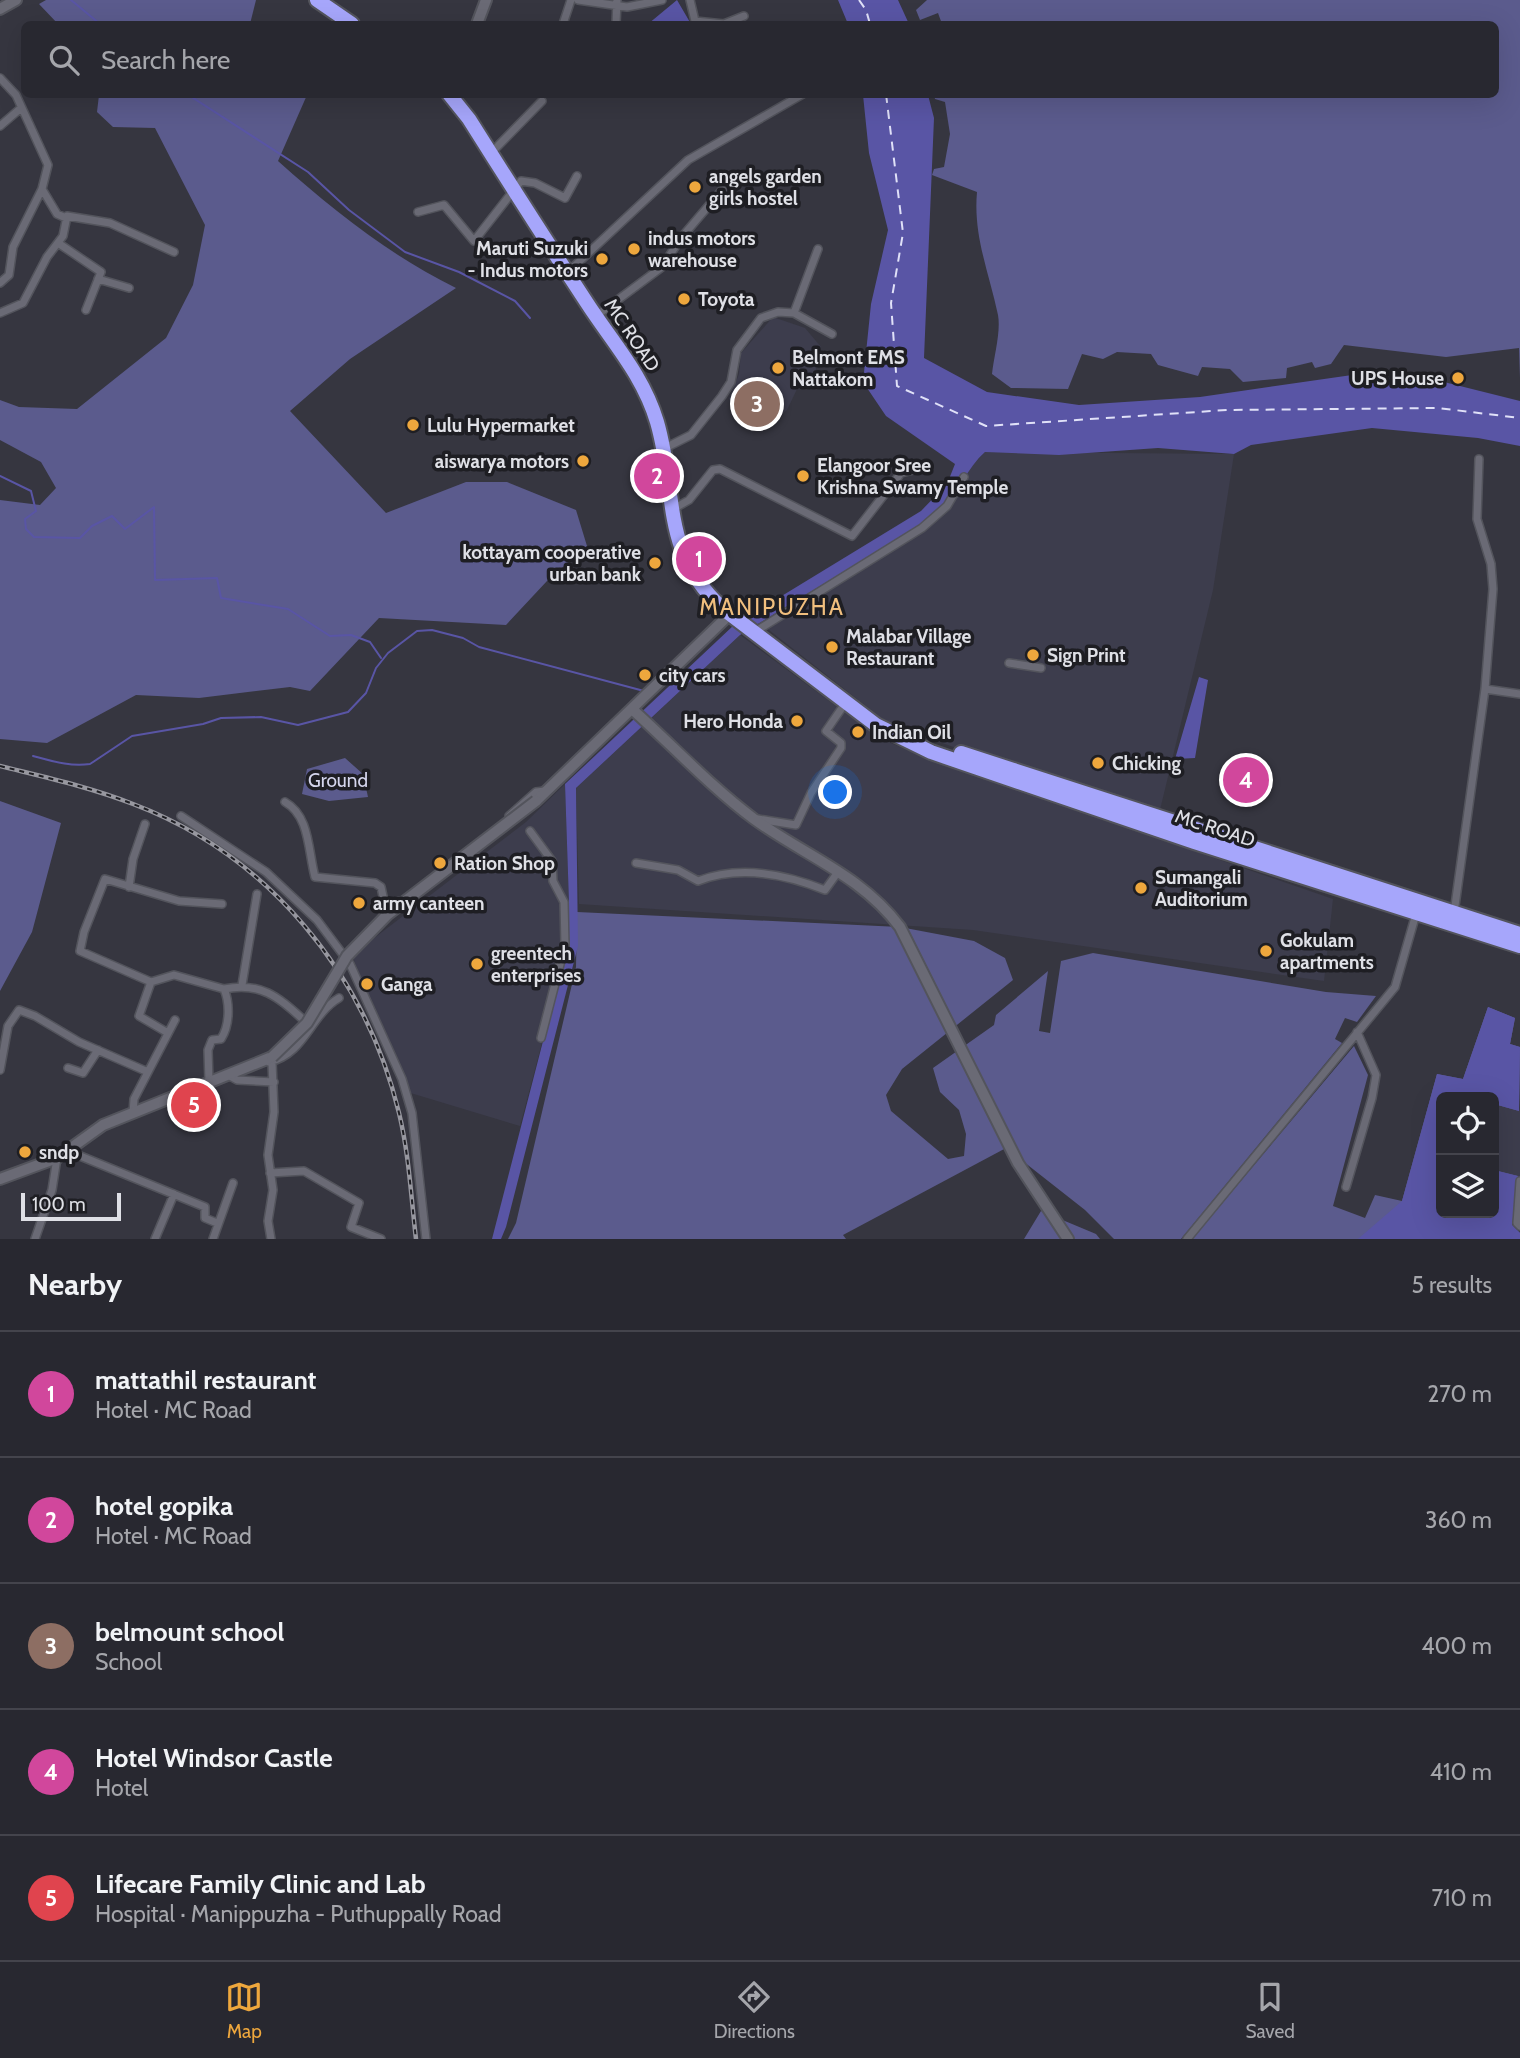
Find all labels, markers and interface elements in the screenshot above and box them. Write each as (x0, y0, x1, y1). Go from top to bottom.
search box (21, 21, 1499, 98)
icon: search (45, 41, 83, 79)
text: Search here (101, 44, 230, 76)
place label: angels garden girls hostel (709, 165, 822, 210)
marker: angels garden girls hostel (687, 179, 703, 195)
place label: indus motors warehouse (648, 227, 756, 272)
place label: Maruti Suzuki - Indus motors (468, 237, 588, 282)
marker: indus motors warehouse (626, 241, 642, 257)
marker: Maruti Suzuki - Indus motors (594, 251, 610, 267)
place label: Toyota (698, 288, 755, 311)
marker: Toyota (676, 291, 692, 307)
street label: MC ROAD (599, 294, 665, 376)
place label: Belmont EMS Nattakom (792, 346, 905, 391)
marker: Belmont EMS Nattakom (770, 360, 786, 376)
place label: UPS House (1351, 367, 1444, 390)
marker: UPS House (1450, 370, 1466, 386)
pin: 3 (734, 378, 780, 430)
place label: Lulu Hypermarket (427, 414, 575, 437)
marker: Lulu Hypermarket (405, 417, 421, 433)
place label: aiswarya motors (435, 450, 569, 473)
pin: 2 (634, 450, 680, 502)
marker: aiswarya motors (575, 453, 591, 469)
place label: Elangoor Sree Krishna Swamy Temple (817, 454, 1008, 499)
marker: Elangoor Sree Krishna Swamy Temple (795, 468, 811, 484)
pin: 1 (676, 533, 722, 585)
place label: kottayam cooperative urban bank (463, 541, 642, 586)
marker: kottayam cooperative urban bank (647, 555, 663, 571)
district label: MANIPUZHA (699, 593, 845, 621)
place label: Malabar Village Restaurant (846, 625, 972, 670)
marker: Malabar Village Restaurant (824, 639, 840, 655)
place label: Sign Print (1047, 644, 1126, 667)
marker: Sign Print (1025, 647, 1041, 663)
place label: city cars (659, 664, 726, 687)
marker: city cars (637, 667, 653, 683)
place label: Hero Honda (683, 710, 784, 733)
marker: Hero Honda (789, 713, 805, 729)
place label: Indian Oil (872, 721, 951, 744)
marker: Indian Oil (850, 724, 866, 740)
place label: Chicking (1112, 752, 1182, 775)
pin: 4 (1223, 754, 1269, 806)
marker: Chicking (1090, 755, 1106, 771)
park label: Ground (308, 769, 368, 792)
your location (818, 775, 852, 809)
street label: MC ROAD (1172, 804, 1258, 852)
place label: Ration Shop (454, 852, 555, 875)
marker: Ration Shop (432, 855, 448, 871)
place label: Sumangali Auditorium (1155, 866, 1248, 911)
marker: Sumangali Auditorium (1133, 880, 1149, 896)
place label: army canteen (373, 892, 485, 915)
marker: army canteen (351, 895, 367, 911)
place label: Gokulam apartments (1280, 929, 1374, 974)
place label: greentech enterprises (491, 942, 581, 987)
marker: Gokulam apartments (1258, 943, 1274, 959)
marker: greentech enterprises (469, 956, 485, 972)
place label: Ganga (381, 973, 433, 996)
marker: Ganga (359, 976, 375, 992)
pin: 5 (171, 1079, 217, 1131)
map controls (1436, 1092, 1499, 1218)
button: locate (1436, 1092, 1499, 1155)
place label: sndp (39, 1141, 79, 1164)
marker: sndp (17, 1144, 33, 1160)
button: layers (1436, 1155, 1499, 1218)
scale bar (21, 1190, 121, 1222)
text: 100 m (32, 1193, 86, 1216)
text: Nearby (28, 1266, 122, 1303)
text: 5 results (1411, 1271, 1492, 1299)
text: mattathil restaurant (95, 1364, 317, 1396)
text: 1 (47, 1380, 55, 1408)
text: 270 m (1427, 1380, 1492, 1408)
text: Hotel · MC Road (95, 1396, 252, 1424)
text: hotel gopika (95, 1490, 233, 1522)
text: 2 (45, 1506, 57, 1534)
text: 360 m (1425, 1506, 1492, 1534)
text: Hotel · MC Road (95, 1522, 252, 1550)
text: belmount school (95, 1616, 284, 1648)
text: 3 (45, 1632, 57, 1660)
text: 400 m (1421, 1632, 1492, 1660)
text: School (95, 1648, 162, 1676)
text: Hotel Windsor Castle (95, 1742, 333, 1774)
text: 4 (44, 1758, 58, 1786)
text: 410 m (1430, 1758, 1492, 1786)
text: Hotel (95, 1774, 148, 1802)
text: Lifecare Family Clinic and Lab (95, 1868, 426, 1900)
text: 5 (45, 1884, 57, 1912)
text: 710 m (1432, 1884, 1492, 1912)
text: Hospital · Manippuzha - Puthuppally Road (95, 1900, 502, 1928)
tab: Map (225, 1978, 263, 2043)
tab: Directions (714, 1978, 795, 2043)
tab: Saved (1245, 1978, 1295, 2043)

